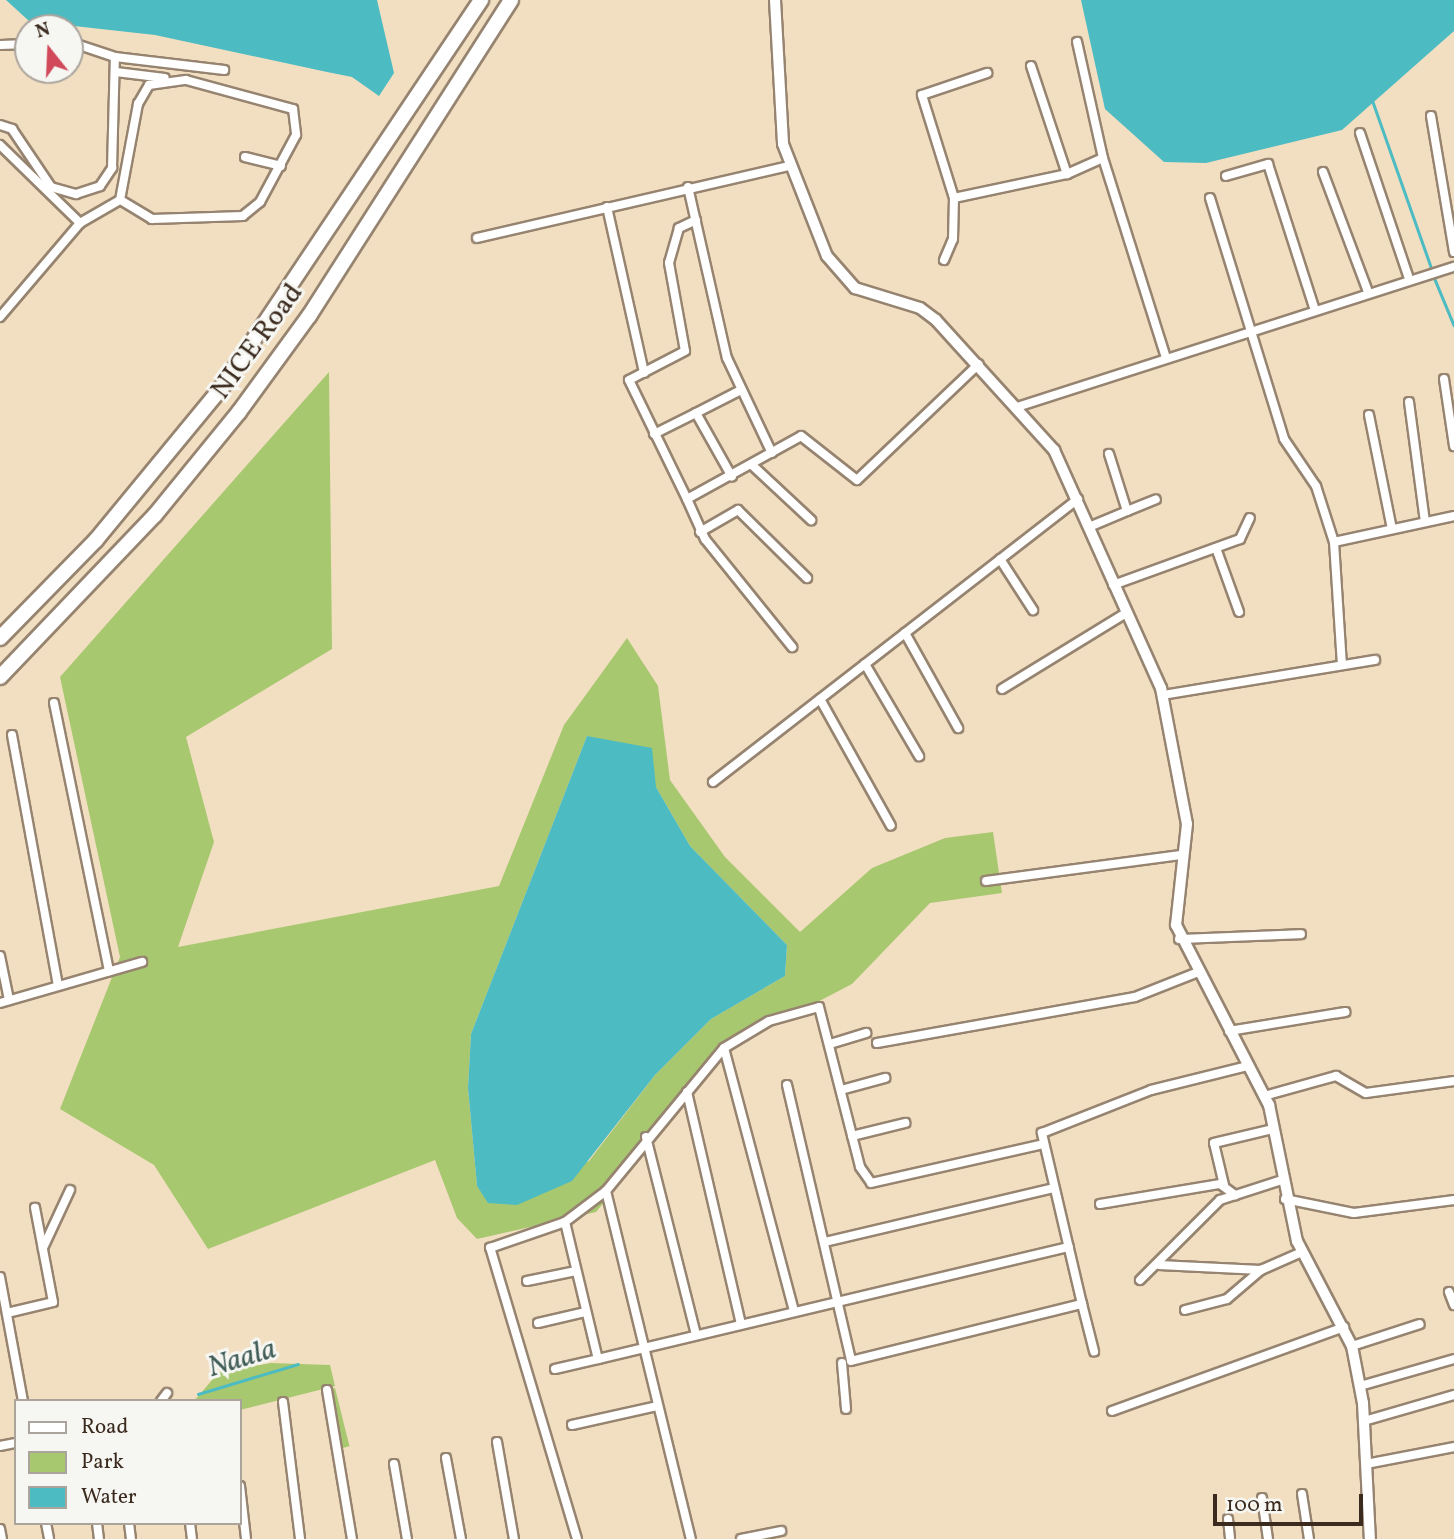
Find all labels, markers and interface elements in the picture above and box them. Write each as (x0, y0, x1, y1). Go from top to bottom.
north arrow (14, 14, 84, 84)
text: N (33, 16, 54, 45)
street label: NICE Road (205, 278, 311, 406)
water label: Naala (203, 1332, 281, 1386)
legend (14, 1399, 242, 1525)
text: Road (81, 1413, 128, 1442)
text: Park (81, 1448, 124, 1477)
scale bar (1216, 1480, 1366, 1524)
text: Water (81, 1483, 137, 1512)
text: 100 m (1226, 1491, 1283, 1520)

